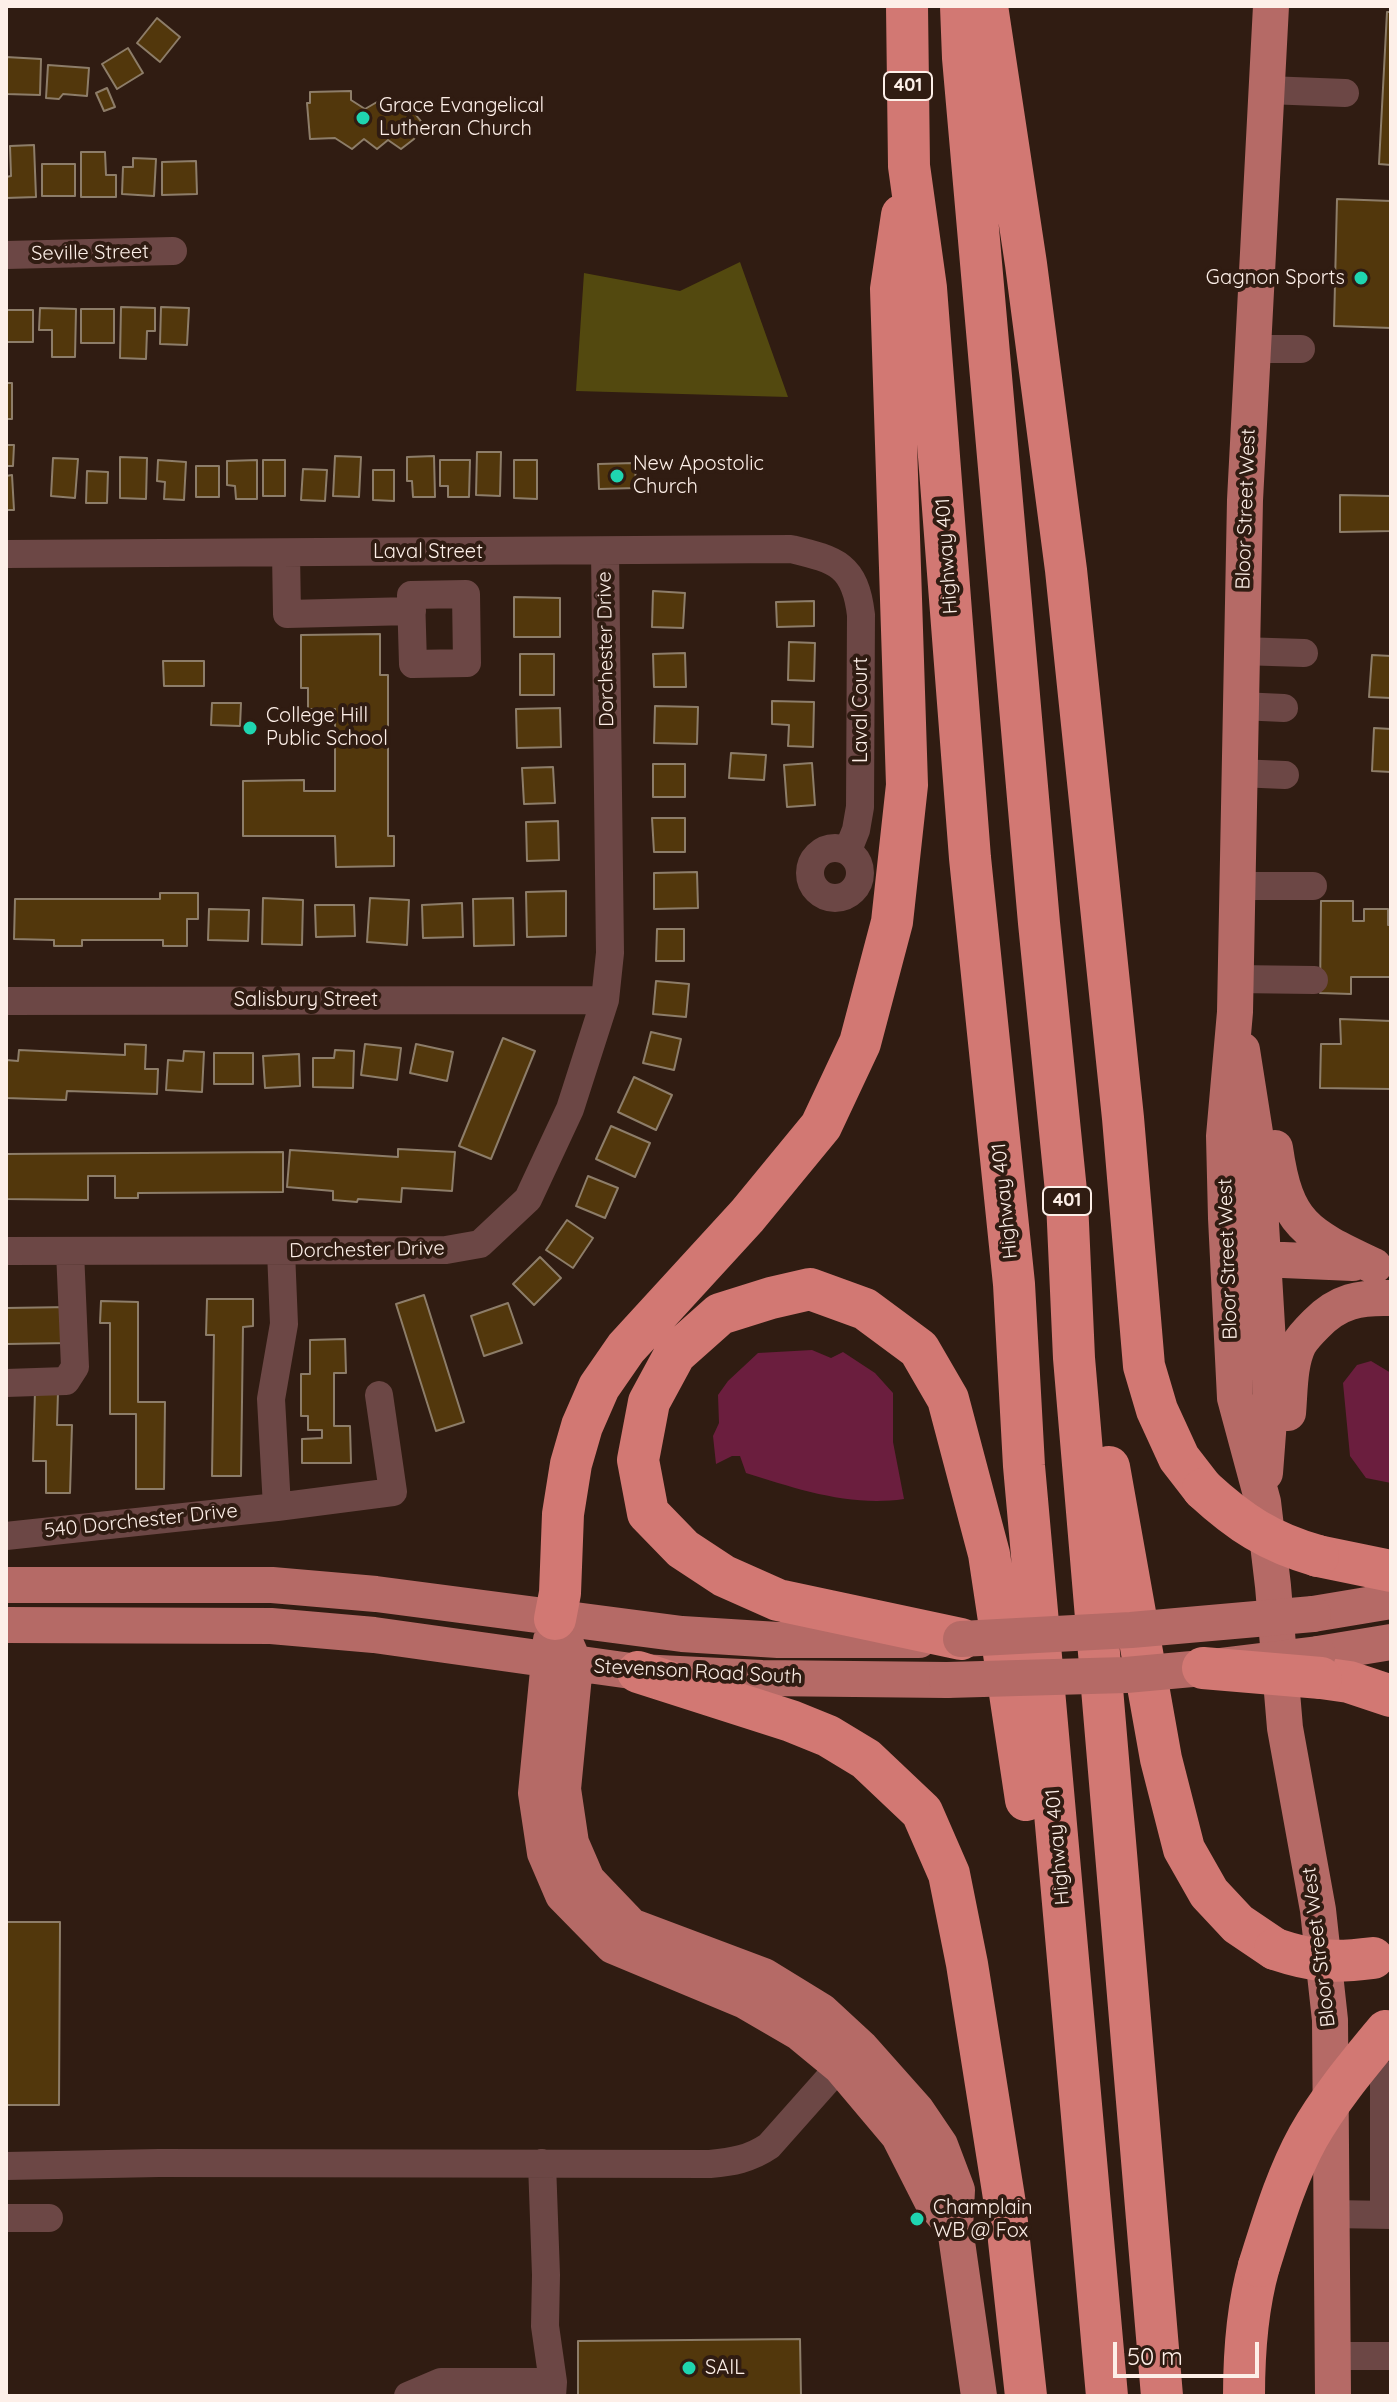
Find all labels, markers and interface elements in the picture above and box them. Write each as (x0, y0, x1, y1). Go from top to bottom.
road number: 401 (884, 72, 932, 100)
place label: Grace Evangelical Lutheran Church (379, 94, 544, 141)
marker: Grace Evangelical Lutheran Church (354, 109, 372, 127)
street label: Seville Street (31, 240, 149, 266)
place label: Gagnon Sports (1206, 266, 1345, 290)
marker: Gagnon Sports (1352, 269, 1370, 287)
street label: Bloor Street West (1231, 428, 1261, 590)
place label: New Apostolic Church (633, 452, 764, 499)
marker: New Apostolic Church (608, 467, 626, 485)
street label: Highway 401 (931, 497, 963, 615)
street label: Laval Street (373, 540, 483, 564)
street label: Dorchester Drive (593, 571, 619, 727)
street label: Laval Court (849, 657, 873, 763)
place label: College Hill Public School (266, 704, 388, 751)
marker: College Hill Public School (241, 719, 259, 737)
street label: Salisbury Street (234, 988, 378, 1012)
street label: Highway 401 (987, 1142, 1023, 1260)
street label: Bloor Street West (1213, 1178, 1243, 1340)
road number: 401 (1043, 1187, 1091, 1215)
street label: Dorchester Drive (289, 1237, 445, 1263)
street label: 540 Dorchester Drive (43, 1499, 239, 1543)
street label: Stevenson Road South (593, 1655, 803, 1689)
street label: Highway 401 (1041, 1788, 1075, 1906)
street label: Bloor Street West (1297, 1865, 1341, 2029)
place label: Champlain WB @ Fox (933, 2196, 1032, 2243)
marker: Champlain WB @ Fox (908, 2210, 926, 2228)
scale bar (1117, 2326, 1263, 2376)
text: 50 m (1127, 2341, 1183, 2371)
place label: SAIL (705, 2356, 745, 2380)
marker: SAIL (680, 2359, 698, 2377)

